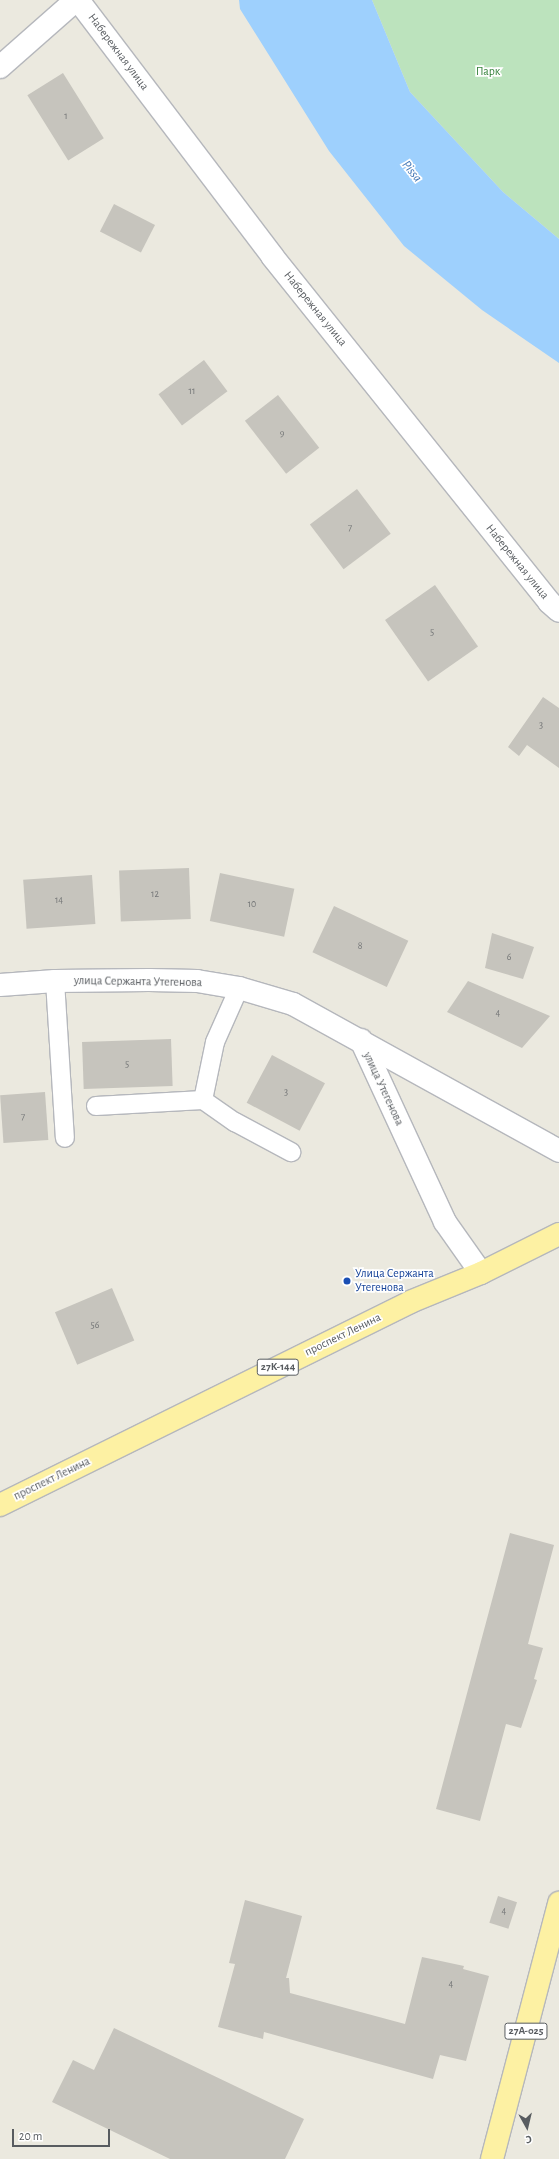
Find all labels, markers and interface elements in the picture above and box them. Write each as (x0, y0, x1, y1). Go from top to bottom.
street label: Набережная улица (84, 11, 152, 93)
park label: Парк (476, 65, 500, 79)
house number: 1 (64, 111, 68, 123)
water label: Pissa (398, 158, 424, 186)
street label: Набережная улица (280, 269, 350, 349)
house number: 11 (189, 386, 195, 398)
house number: 9 (280, 428, 284, 440)
street label: Набережная улица (482, 522, 552, 602)
house number: 7 (348, 523, 352, 535)
house number: 5 (430, 627, 434, 639)
house number: 3 (539, 720, 543, 732)
house number: 12 (151, 889, 159, 901)
house number: 14 (55, 895, 63, 907)
house number: 10 (248, 899, 256, 911)
house number: 8 (358, 941, 362, 953)
house number: 6 (507, 952, 511, 964)
street label: улица Сержанта Утегенова (74, 974, 202, 990)
house number: 4 (496, 1008, 500, 1020)
street label: улица Утегенова (360, 1050, 406, 1128)
house number: 5 (125, 1059, 129, 1071)
house number: 3 (284, 1087, 288, 1099)
house number: 7 (21, 1112, 25, 1124)
place label: Улица Сержанта Утегенова (355, 1267, 434, 1295)
marker: Улица Сержанта Утегенова (342, 1276, 352, 1286)
street label: проспект Ленина (302, 1310, 384, 1360)
house number: 56 (91, 1320, 99, 1332)
road number: 27К-144 (256, 1358, 300, 1376)
street label: проспект Ленина (11, 1454, 93, 1504)
house number: 4 (502, 1906, 506, 1918)
house number: 4 (449, 1979, 453, 1991)
road number: 27А-025 (504, 2022, 548, 2040)
north arrow (507, 2107, 547, 2147)
scale bar (14, 2121, 112, 2147)
text: 20 m (19, 2130, 42, 2142)
text: С (525, 2134, 533, 2145)

